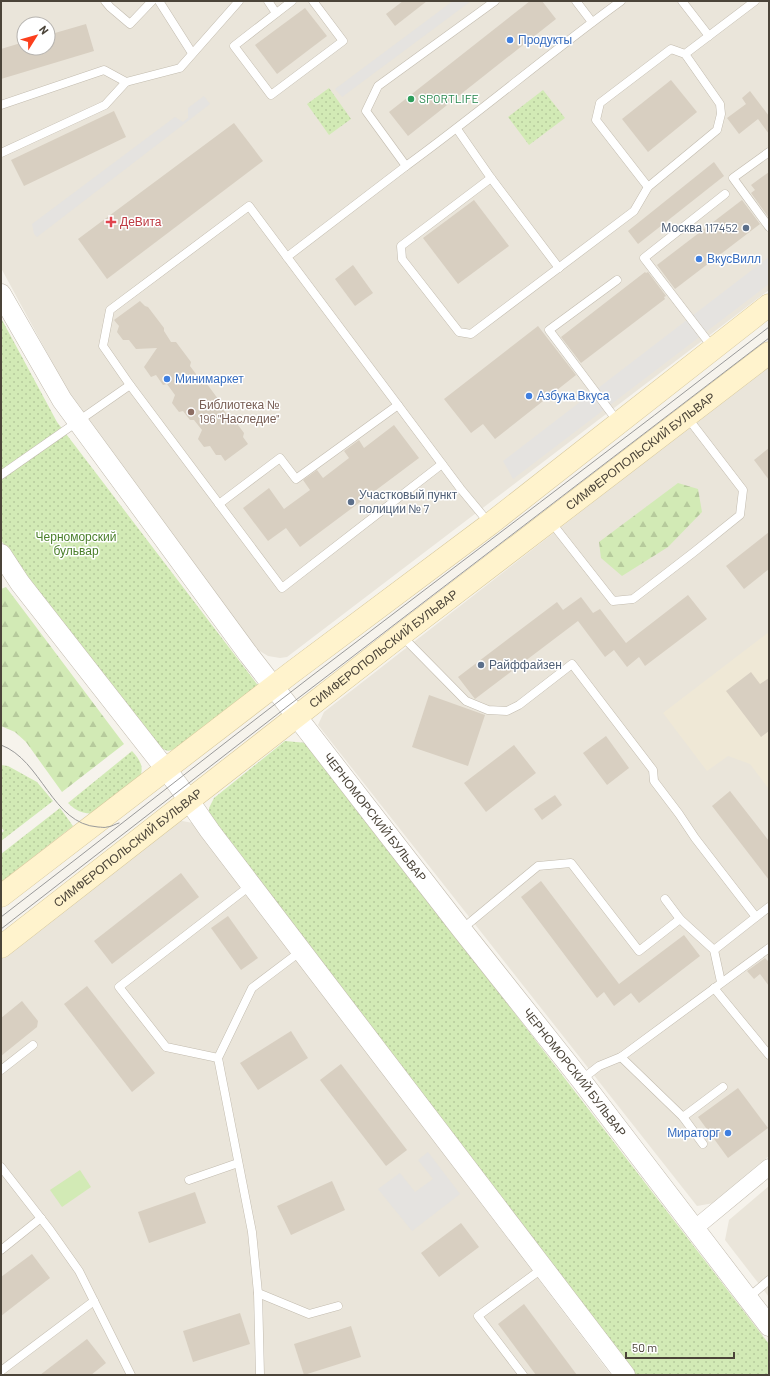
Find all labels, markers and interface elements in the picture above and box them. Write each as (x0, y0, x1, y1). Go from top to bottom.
north arrow (16, 16, 56, 56)
text: N (37, 23, 52, 37)
place label: Продукты (518, 32, 572, 47)
marker: Продукты (505, 35, 515, 45)
place label: SPORTLIFE (419, 91, 479, 105)
marker: SPORTLIFE (406, 94, 416, 104)
place label: ДеВита (120, 214, 162, 229)
marker: ДеВита (105, 216, 117, 228)
place label: Москва 117452 (661, 220, 738, 234)
marker: Москва 117452 (741, 223, 751, 233)
place label: ВкусВилл (707, 251, 761, 266)
marker: ВкусВилл (694, 254, 704, 264)
place label: Минимаркет (175, 371, 244, 386)
marker: Минимаркет (162, 374, 172, 384)
place label: Азбука Вкуса (537, 388, 610, 403)
street label: СИМФЕРОПОЛЬСКИЙ БУЛЬВАР (562, 389, 717, 512)
marker: Азбука Вкуса (524, 391, 534, 401)
place label: Библиотека № 196 "Наследие" (199, 397, 280, 426)
marker: Библиотека № 196 "Наследие" (186, 407, 196, 417)
place label: Участковый пункт полиции № 7 (359, 487, 458, 516)
marker: Участковый пункт полиции № 7 (346, 497, 356, 507)
park label: Черноморский бульвар (36, 529, 116, 558)
street label: СИМФЕРОПОЛЬСКИЙ БУЛЬВАР (306, 586, 460, 710)
place label: Райффайзен (489, 657, 562, 672)
marker: Райффайзен (476, 660, 486, 670)
street label: ЧЕРНОМОРСКИЙ БУЛЬВАР (321, 750, 430, 884)
street label: СИМФЕРОПОЛЬСКИЙ БУЛЬВАР (50, 785, 204, 909)
street label: ЧЕРНОМОРСКИЙ БУЛЬВАР (521, 1005, 630, 1139)
place label: Мираторг (667, 1125, 721, 1140)
marker: Мираторг (723, 1128, 733, 1138)
scale bar (626, 1334, 734, 1360)
text: 50 m (632, 1340, 657, 1354)

